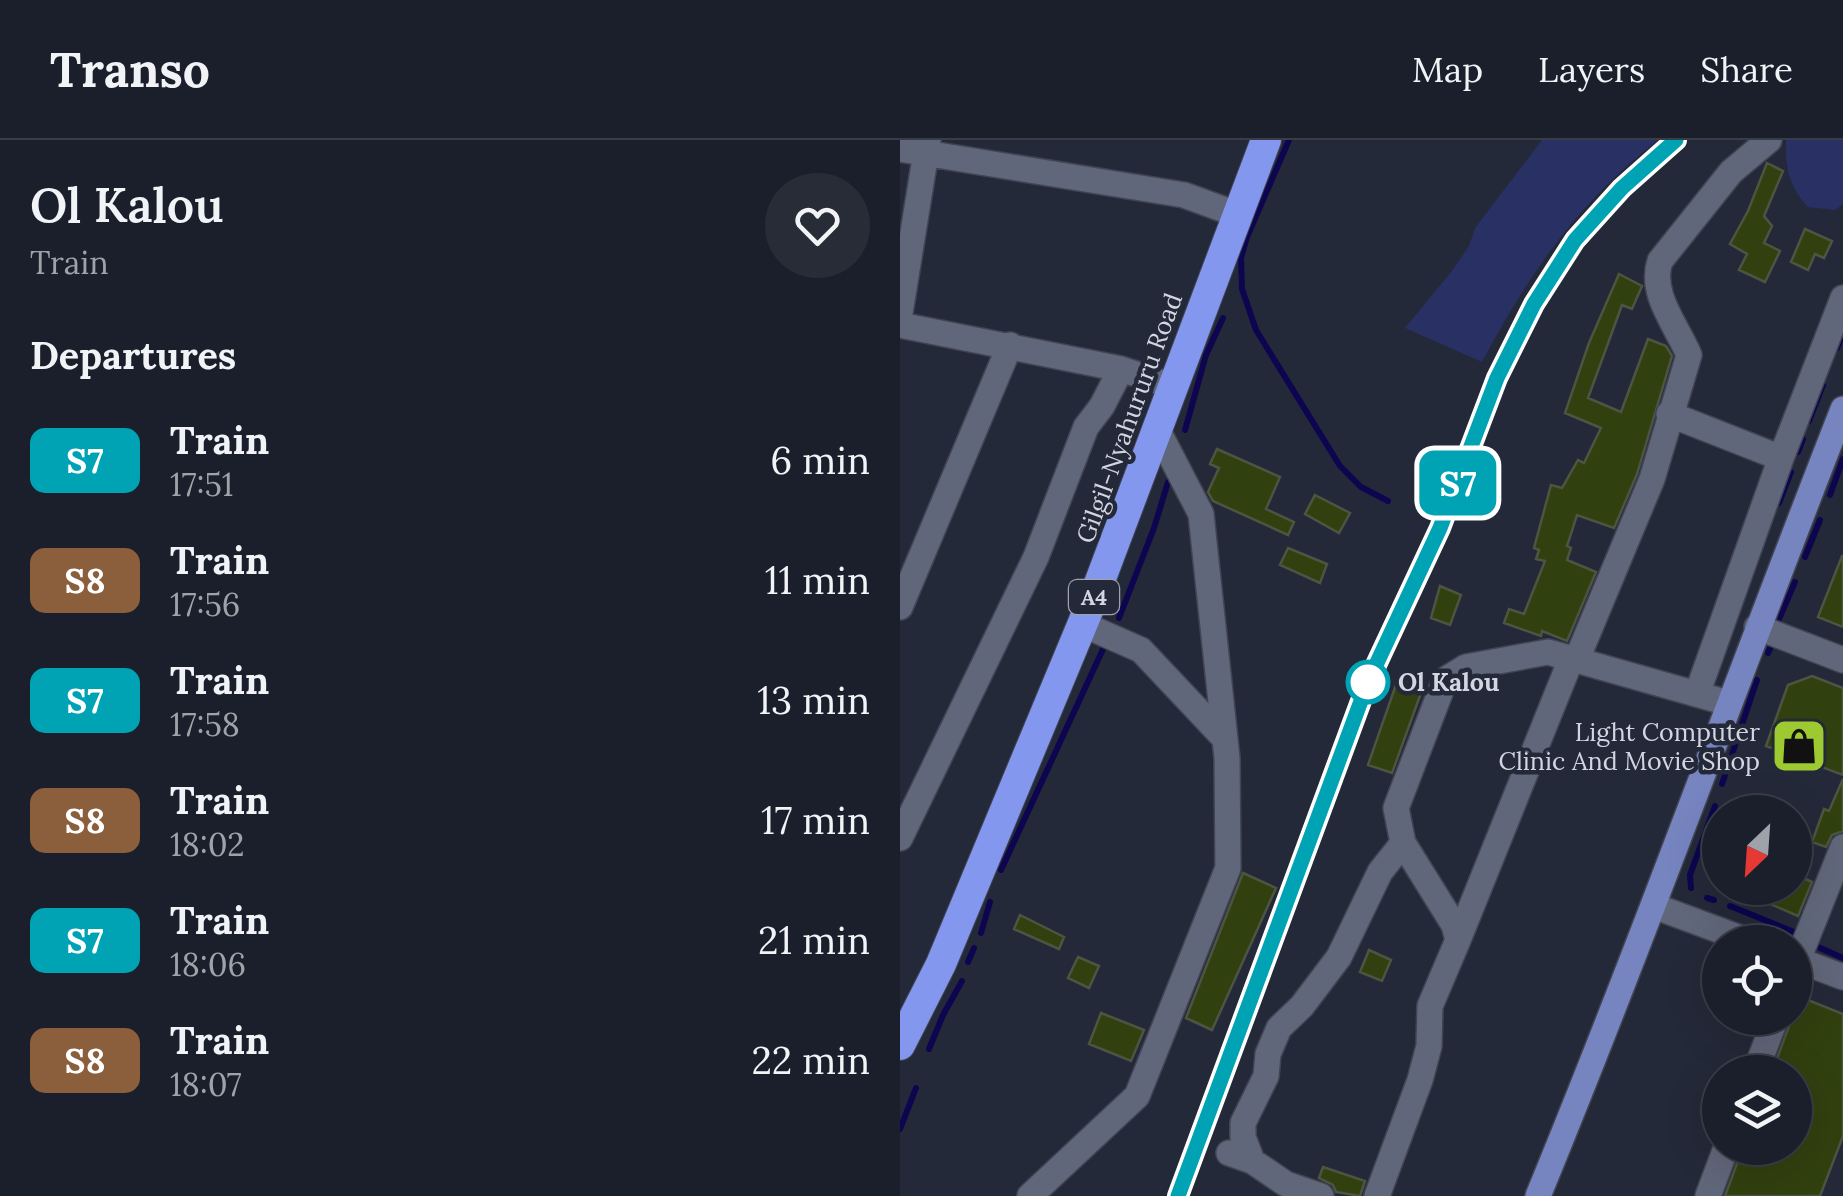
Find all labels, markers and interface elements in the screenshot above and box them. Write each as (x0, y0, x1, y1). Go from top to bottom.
text: Transo (50, 39, 210, 100)
text: Map (1412, 47, 1483, 92)
text: Layers (1538, 47, 1645, 92)
text: Share (1700, 47, 1793, 92)
button: heart (765, 173, 870, 278)
text: Ol Kalou (30, 174, 224, 235)
text: Train (30, 242, 109, 283)
street label: Gilgil-Nyahururu Road (1069, 289, 1189, 547)
text: Departures (30, 331, 236, 379)
text: Train (170, 416, 269, 464)
text: 6 min (770, 436, 870, 484)
text: S7 (66, 438, 104, 483)
line badge: S7 (1413, 450, 1503, 516)
text: S7 (1439, 461, 1477, 506)
text: 17:51 (170, 464, 234, 505)
text: Train (170, 536, 269, 584)
text: 11 min (765, 556, 870, 604)
text: S8 (65, 558, 105, 603)
road number: A4 (1069, 580, 1119, 614)
text: 17:56 (170, 584, 240, 625)
text: Train (170, 656, 269, 704)
marker: Ol Kalou (1347, 661, 1389, 703)
place label: Ol Kalou (1398, 666, 1499, 698)
text: 13 min (757, 676, 870, 724)
text: S7 (66, 678, 104, 723)
text: 17:58 (170, 704, 240, 745)
place label: Light Computer Clinic And Movie Shop (1499, 716, 1760, 777)
shop icon: Light Computer Clinic And Movie Shop (1769, 716, 1829, 776)
text: Train (170, 776, 269, 824)
north arrow (1702, 795, 1812, 905)
map controls (1702, 795, 1812, 1165)
text: 17 min (761, 796, 870, 844)
text: S8 (65, 798, 105, 843)
text: 18:02 (170, 824, 244, 865)
text: Train (170, 896, 269, 944)
text: 21 min (758, 916, 870, 964)
text: S7 (66, 918, 104, 963)
button: locate (1702, 925, 1812, 1035)
text: 18:06 (170, 944, 246, 985)
text: Train (170, 1016, 269, 1064)
text: 22 min (751, 1036, 870, 1084)
text: S8 (65, 1038, 105, 1083)
button: layers (1702, 1055, 1812, 1165)
text: 18:07 (170, 1064, 242, 1105)

